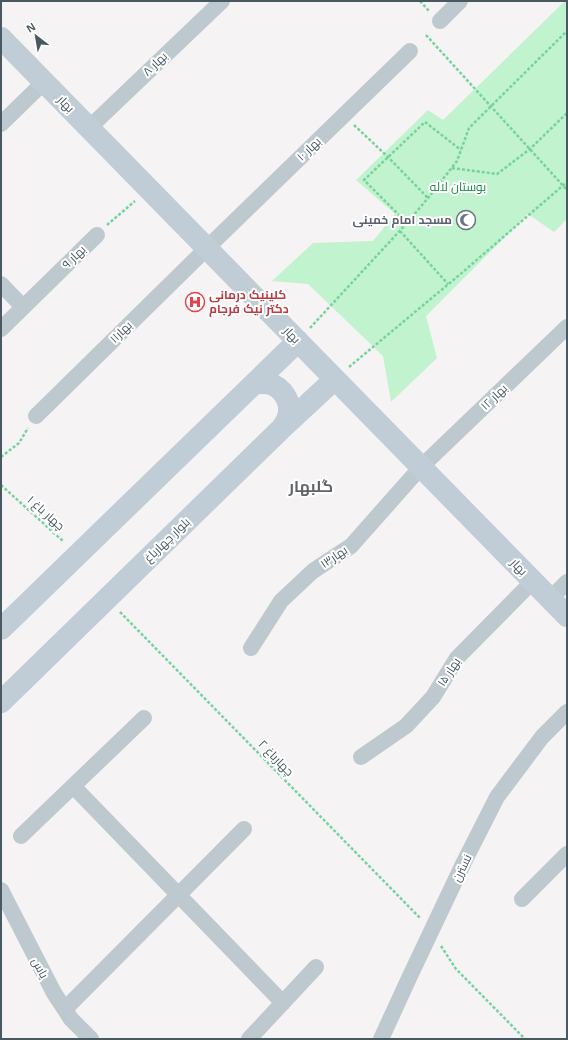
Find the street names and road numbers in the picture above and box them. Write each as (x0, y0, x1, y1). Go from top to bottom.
street label: بهار ۸ (140, 49, 170, 79)
street label: بهار (54, 92, 77, 115)
street label: بهار ۱۰ (294, 134, 324, 164)
street label: بهار ۹ (59, 242, 89, 272)
street label: بهار۱۱ (107, 318, 135, 346)
street label: بهار (280, 323, 303, 346)
street label: بهار ۱۲ (478, 381, 510, 413)
street label: چهار باغ ۱ (23, 493, 67, 535)
street label: بلوار چهارباغ (141, 515, 194, 567)
street label: بهار۱۳ (318, 543, 350, 571)
street label: بهار (507, 555, 530, 578)
street label: بهار ۱۵ (435, 655, 463, 689)
street label: چهارباغ ۲ (254, 737, 296, 780)
street label: نسترن (449, 852, 475, 884)
street label: یاس (29, 955, 52, 981)

